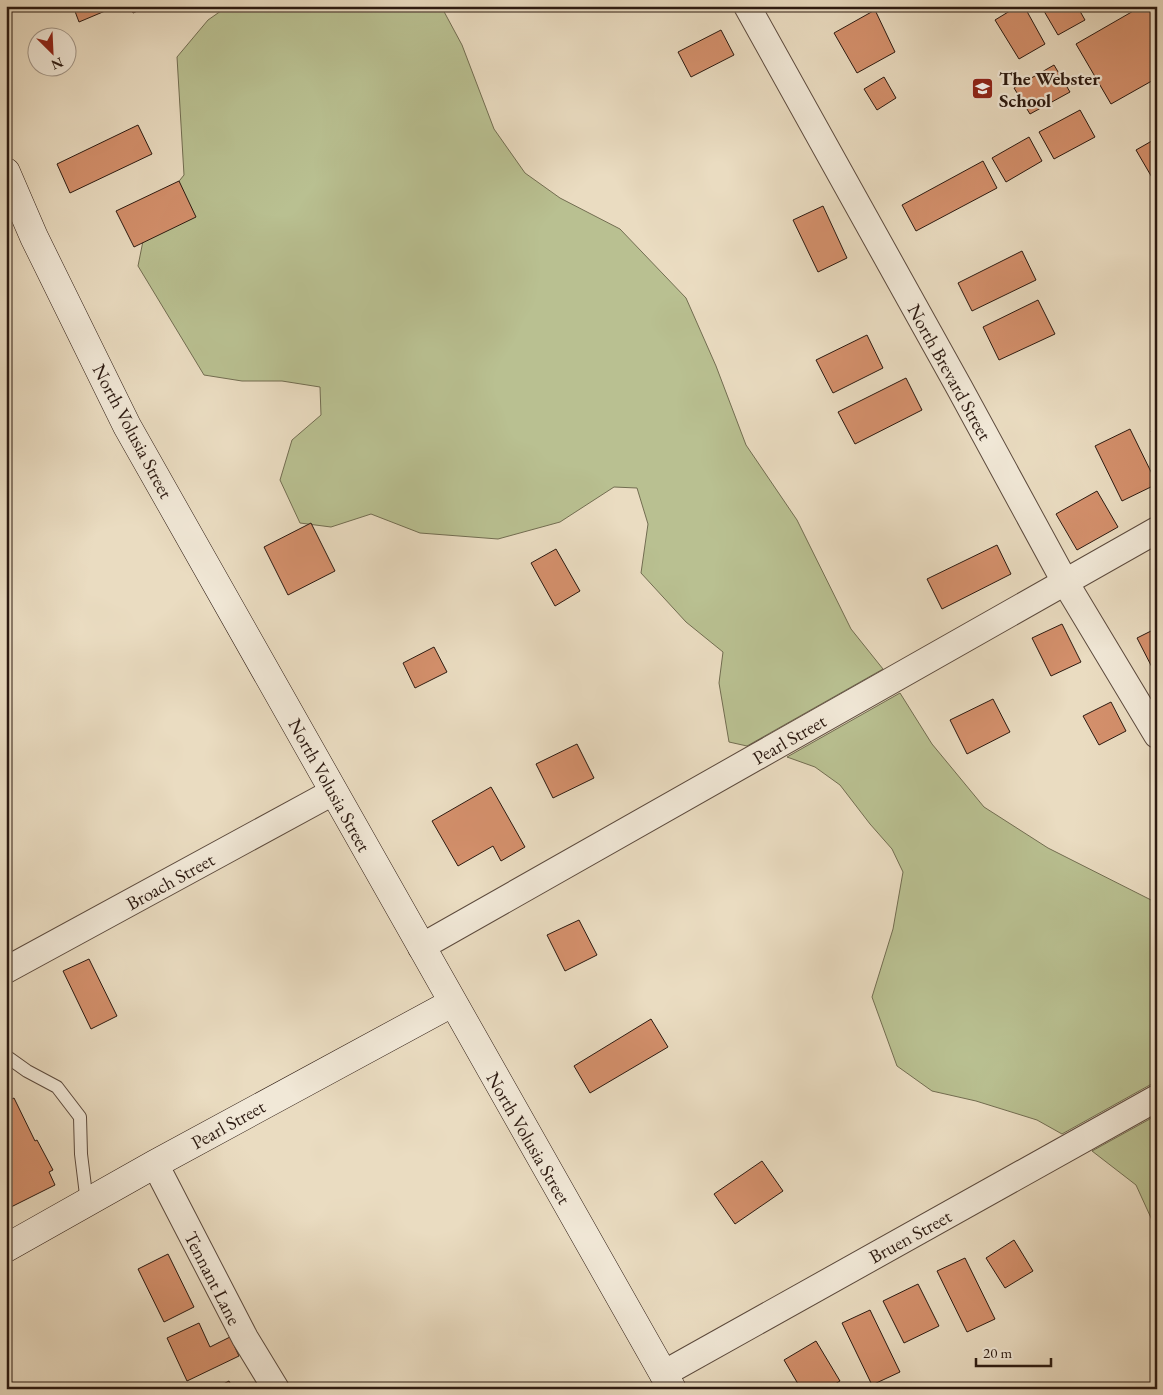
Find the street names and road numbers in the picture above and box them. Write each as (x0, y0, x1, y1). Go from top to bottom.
street label: North Brevard Street (902, 300, 997, 445)
street label: North Volusia Street (87, 360, 179, 503)
street label: Pearl Street (748, 708, 831, 771)
street label: North Volusia Street (283, 714, 377, 856)
street label: Broach Street (122, 847, 219, 916)
street label: North Volusia Street (481, 1068, 577, 1209)
street label: Pearl Street (187, 1094, 270, 1155)
street label: Bruen Street (865, 1204, 956, 1269)
street label: Tennant Lane (178, 1227, 247, 1329)

